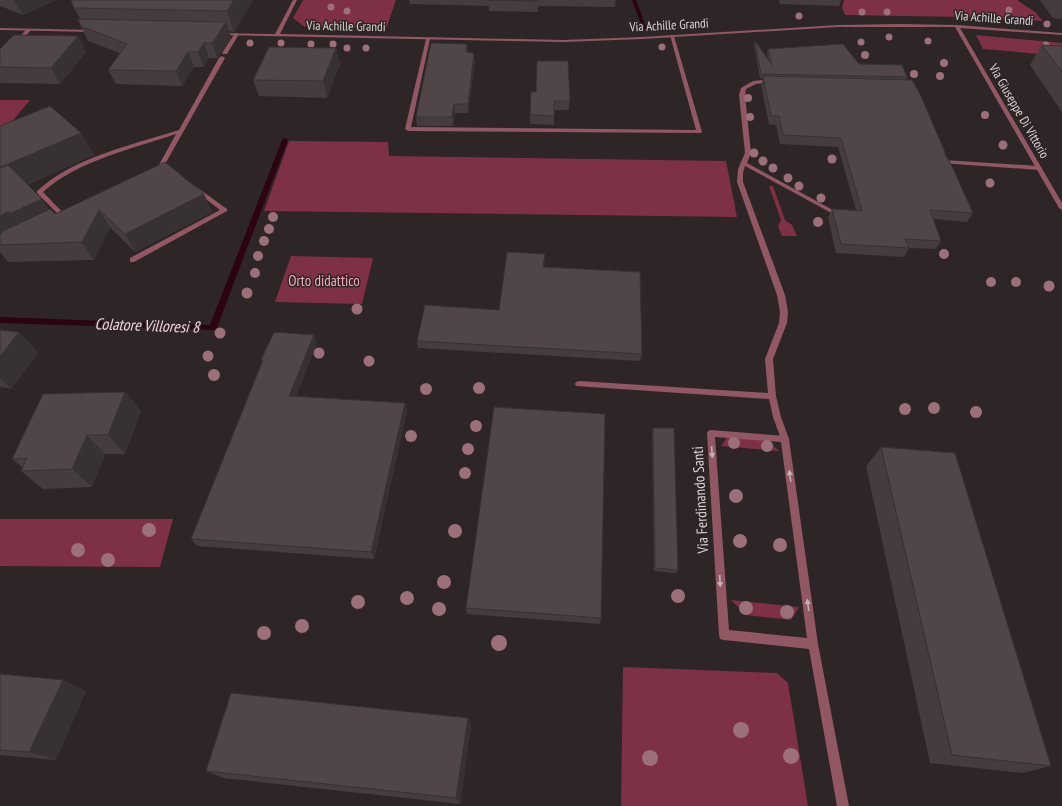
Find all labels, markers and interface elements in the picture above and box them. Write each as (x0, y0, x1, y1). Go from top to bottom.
street label: Via Achille Grandi (953, 7, 1034, 29)
street label: Via Achille Grandi (628, 14, 709, 36)
street label: Via Achille Grandi (305, 17, 386, 35)
street label: Via Giuseppe Di Vittorio (985, 60, 1053, 162)
park label: Orto didattico (288, 271, 360, 290)
water label: Colatore Villoresi 8 (94, 313, 202, 337)
street label: Via Ferdinando Santi (688, 446, 712, 555)
one-way arrow (709, 446, 716, 458)
one-way arrow (787, 470, 793, 482)
one-way arrow (717, 575, 723, 588)
one-way arrow (805, 599, 811, 611)

